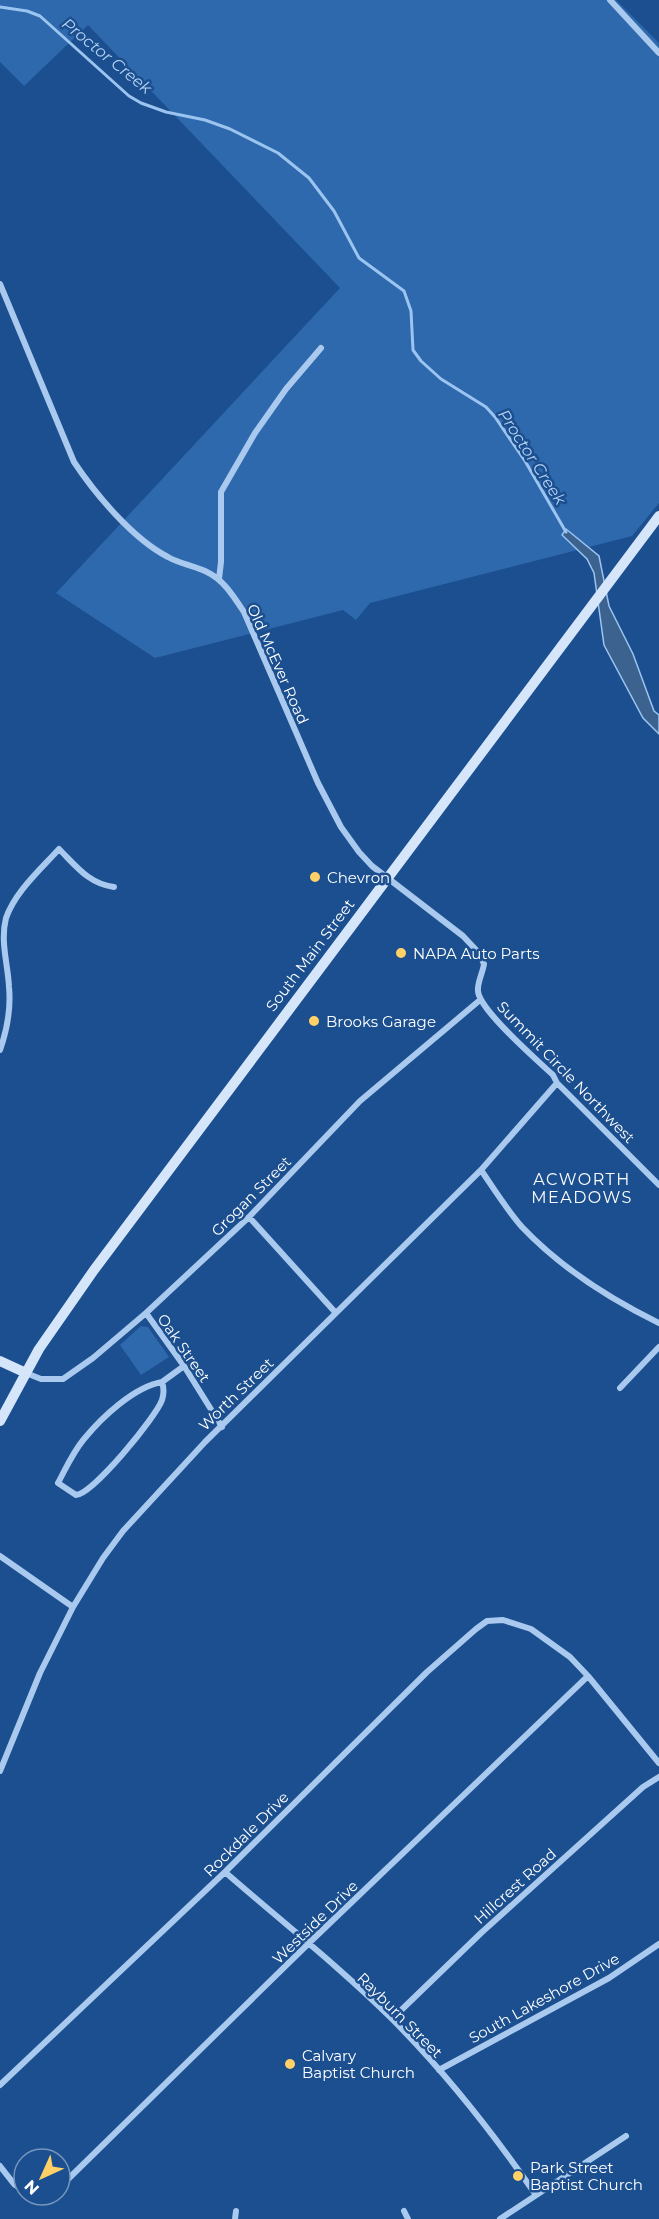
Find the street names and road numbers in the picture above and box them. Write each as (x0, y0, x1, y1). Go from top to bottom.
street label: Old McEver Road (243, 601, 313, 727)
street label: South Main Street (262, 895, 358, 1015)
street label: Summit Circle Northwest (493, 997, 639, 1147)
street label: Grogan Street (207, 1152, 295, 1240)
street label: Oak Street (153, 1310, 215, 1386)
street label: Worth Street (195, 1353, 277, 1435)
street label: Rockdale Drive (199, 1787, 293, 1881)
street label: Hillcrest Road (470, 1844, 560, 1928)
street label: Westside Drive (268, 1876, 362, 1968)
street label: South Lakeshore Drive (465, 1949, 623, 2047)
street label: Rayburn Street (353, 1968, 447, 2062)

